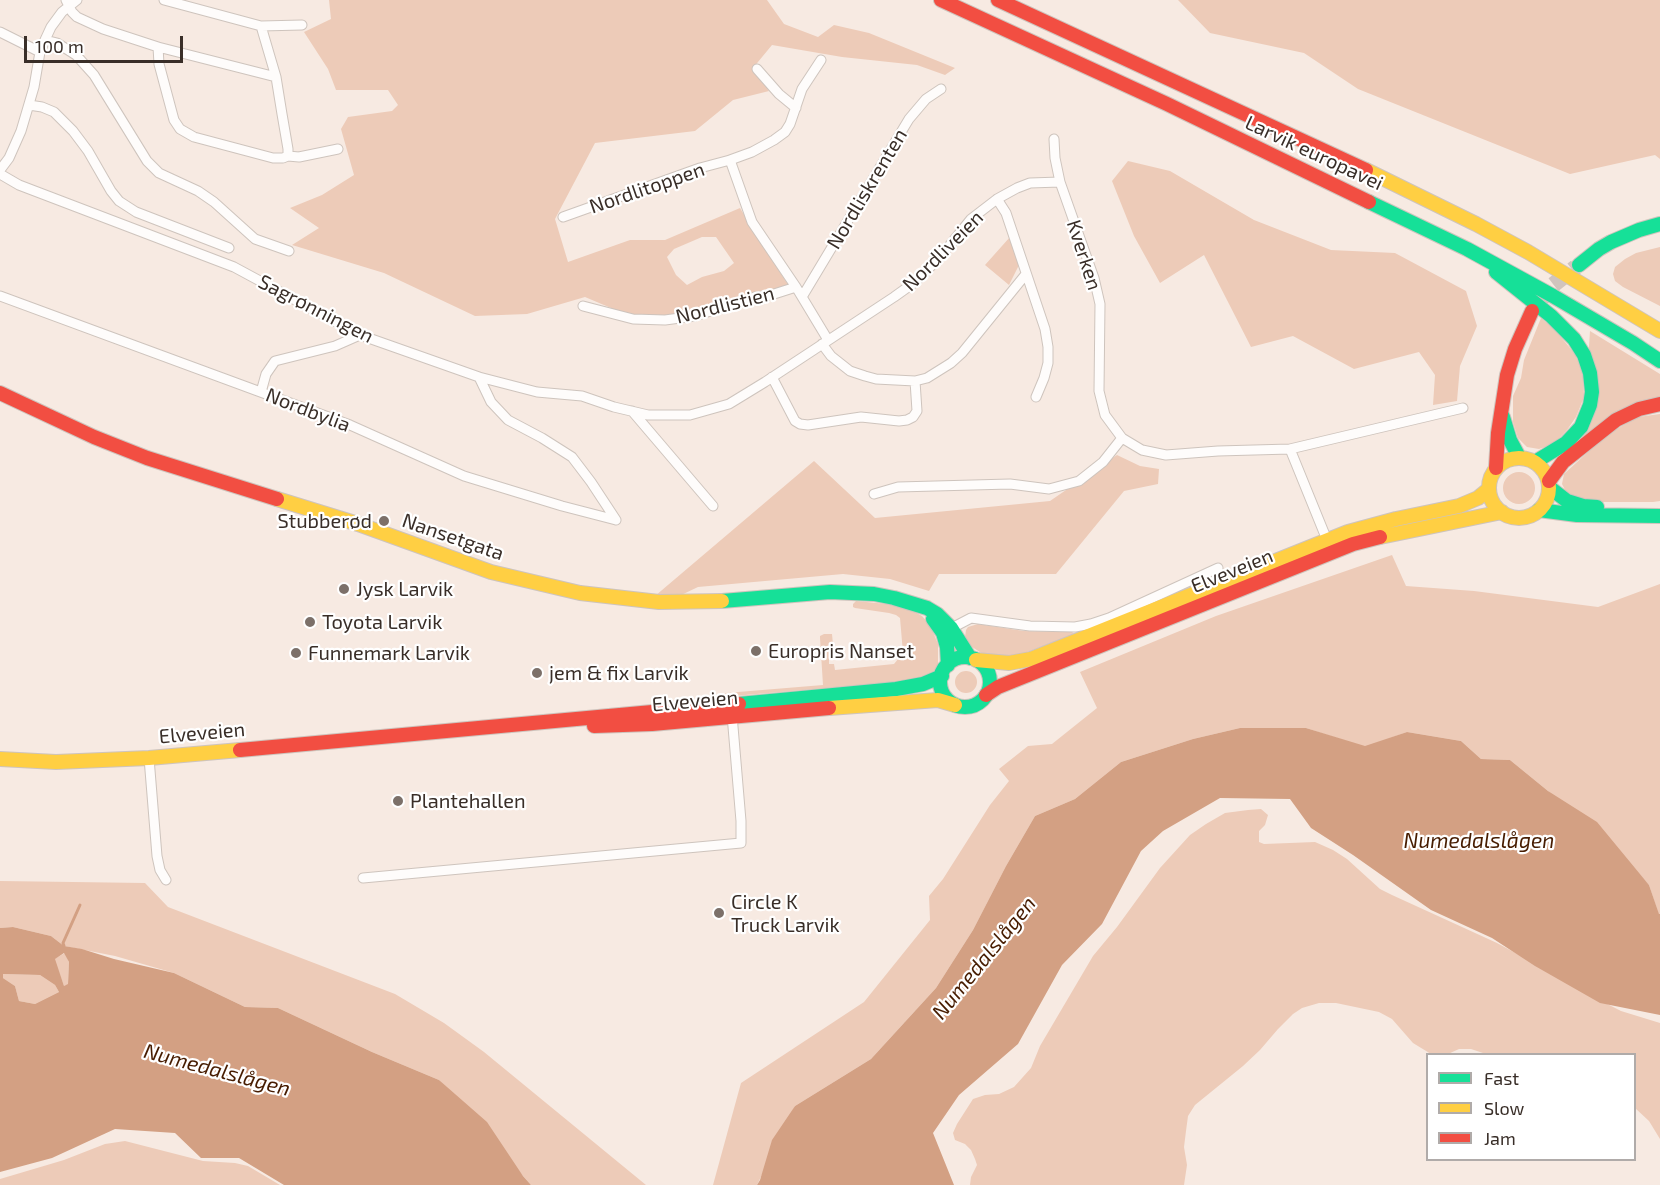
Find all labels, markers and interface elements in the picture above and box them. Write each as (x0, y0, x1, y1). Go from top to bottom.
scale bar (27, 24, 186, 62)
text: 100 m (35, 35, 84, 57)
street label: Larvik europavei (1241, 111, 1387, 195)
street label: Nordliskrenten (822, 124, 912, 254)
street label: Nordlitoppen (586, 157, 708, 219)
street label: Nordliveien (898, 206, 988, 296)
street label: Kverken (1061, 217, 1107, 293)
street label: Sagrønningen (254, 270, 378, 348)
street label: Nordlistien (673, 281, 777, 329)
street label: Nordbylia (262, 383, 354, 437)
street label: Nansetgata (399, 508, 507, 566)
place label: Stubberød (278, 509, 372, 533)
marker: Stubberød (377, 514, 391, 528)
street label: Elveveien (1187, 544, 1277, 598)
place label: Jysk Larvik (356, 577, 453, 601)
marker: Jysk Larvik (337, 582, 351, 596)
place label: Toyota Larvik (322, 610, 442, 634)
marker: Toyota Larvik (303, 615, 317, 629)
place label: Europris Nanset (768, 639, 914, 663)
place label: Funnemark Larvik (308, 641, 470, 665)
marker: Europris Nanset (749, 644, 763, 658)
marker: Funnemark Larvik (289, 646, 303, 660)
place label: jem & fix Larvik (549, 661, 689, 685)
marker: jem & fix Larvik (530, 666, 544, 680)
street label: Elveveien (651, 685, 739, 717)
street label: Elveveien (158, 717, 246, 749)
place label: Plantehallen (410, 789, 526, 813)
marker: Plantehallen (391, 794, 405, 808)
water label: Numedalslågen (1404, 828, 1554, 854)
place label: Circle K Truck Larvik (731, 890, 840, 937)
water label: Numedalslågen (927, 891, 1041, 1025)
marker: Circle K Truck Larvik (712, 906, 726, 920)
water label: Numedalslågen (141, 1038, 293, 1102)
legend (1426, 1053, 1636, 1161)
text: Fast (1484, 1067, 1519, 1089)
text: Slow (1484, 1097, 1524, 1119)
text: Jam (1484, 1127, 1516, 1149)

